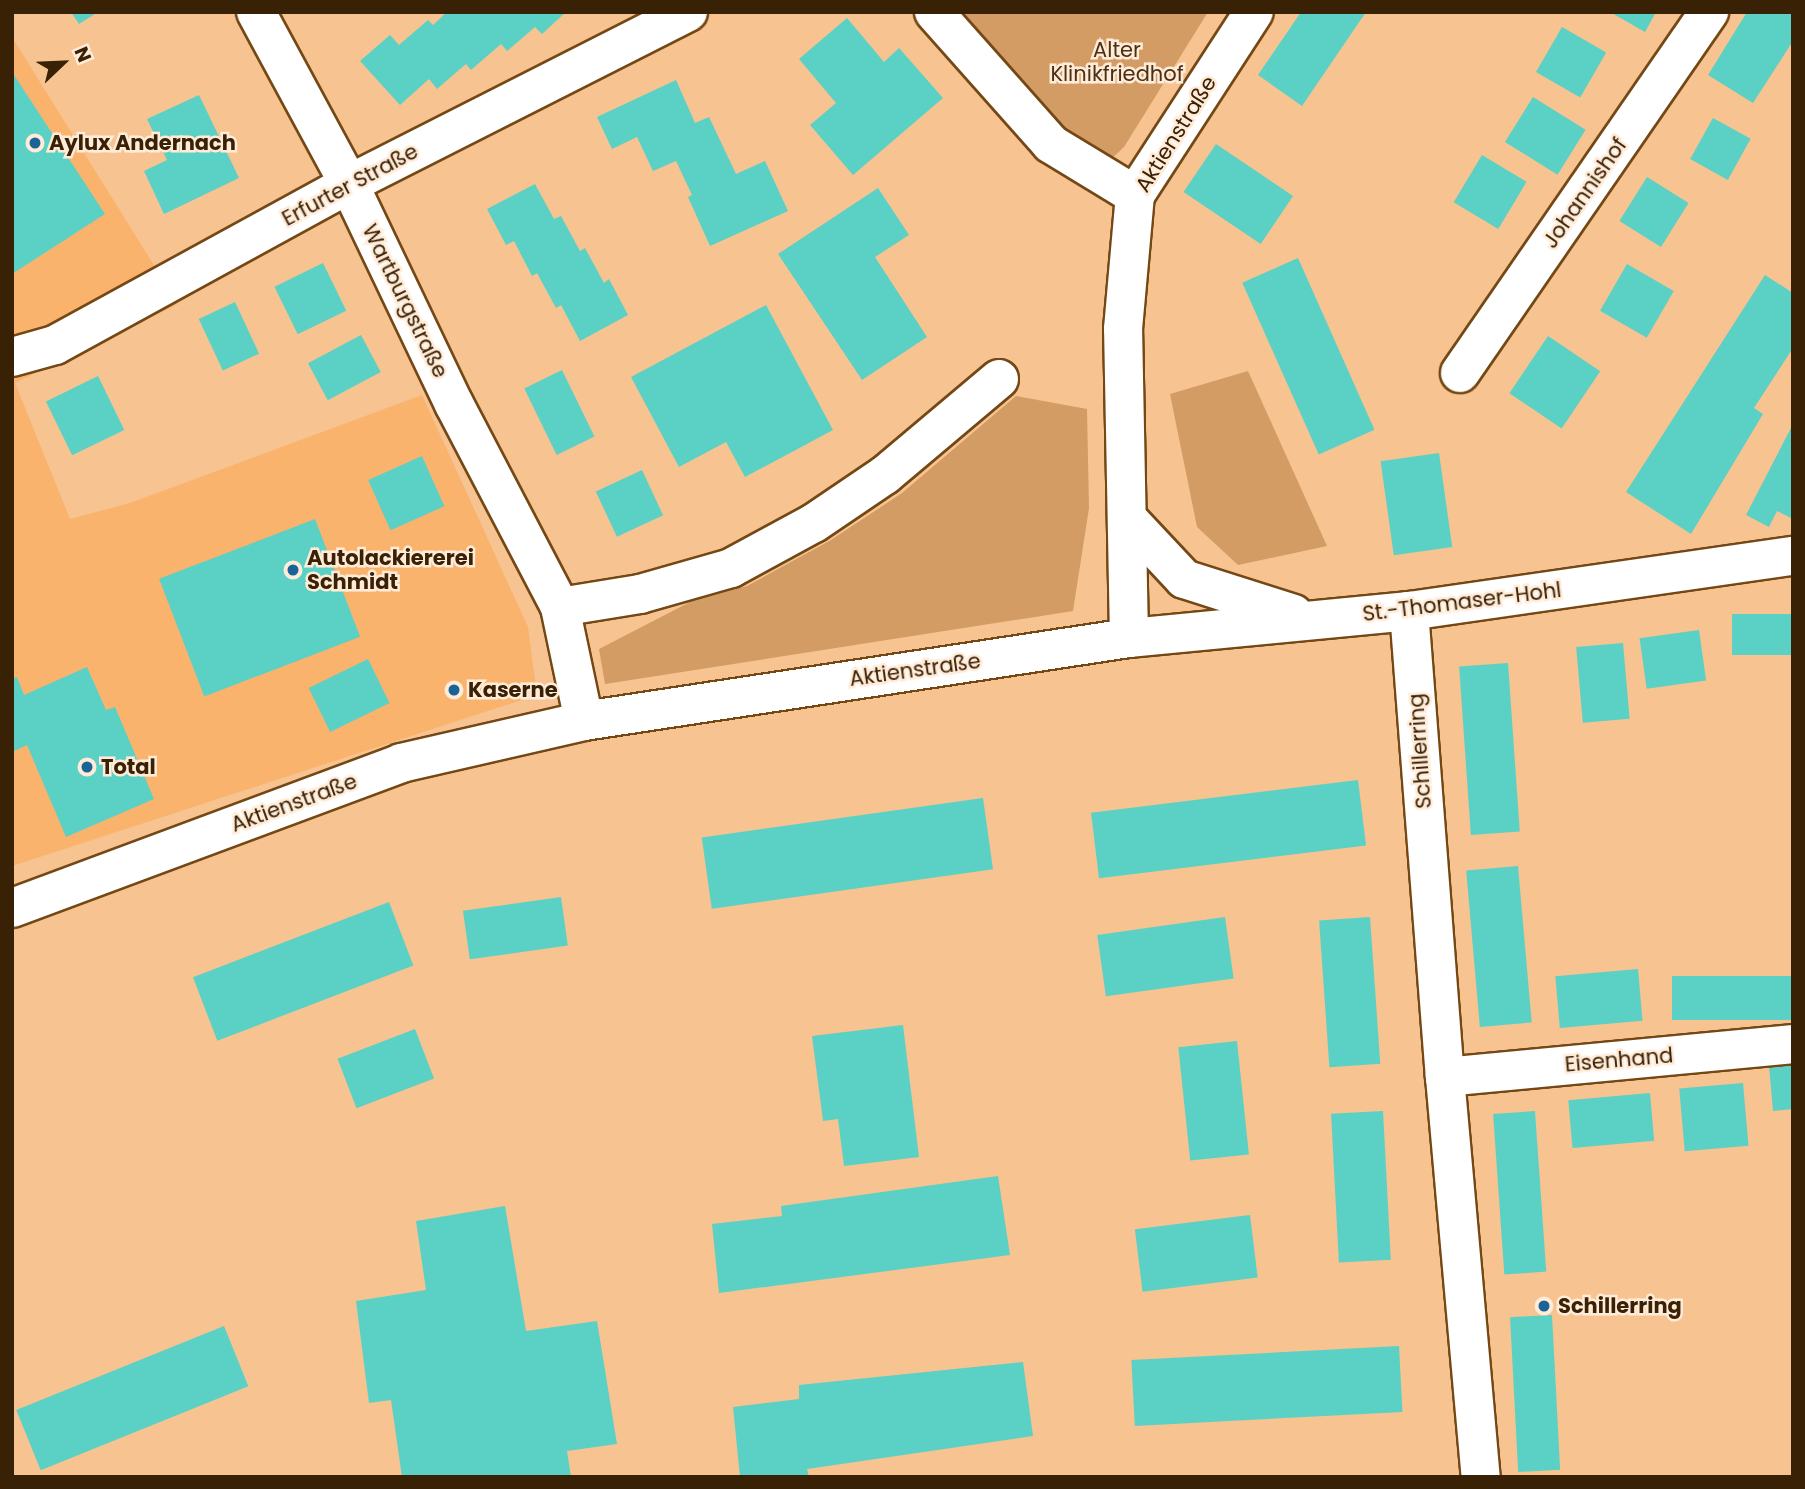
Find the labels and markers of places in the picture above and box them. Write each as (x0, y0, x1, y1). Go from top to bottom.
place label: Aylux Andernach (49, 130, 236, 156)
marker: Aylux Andernach (27, 135, 43, 151)
place label: Autolackiererei Schmidt (307, 545, 474, 595)
marker: Autolackiererei Schmidt (285, 562, 301, 578)
place label: Kaserne (468, 677, 558, 703)
marker: Kaserne (446, 682, 462, 698)
place label: Total (101, 754, 156, 780)
marker: Total (79, 759, 95, 775)
place label: Schillerring (1558, 1293, 1682, 1319)
marker: Schillerring (1536, 1298, 1552, 1314)

